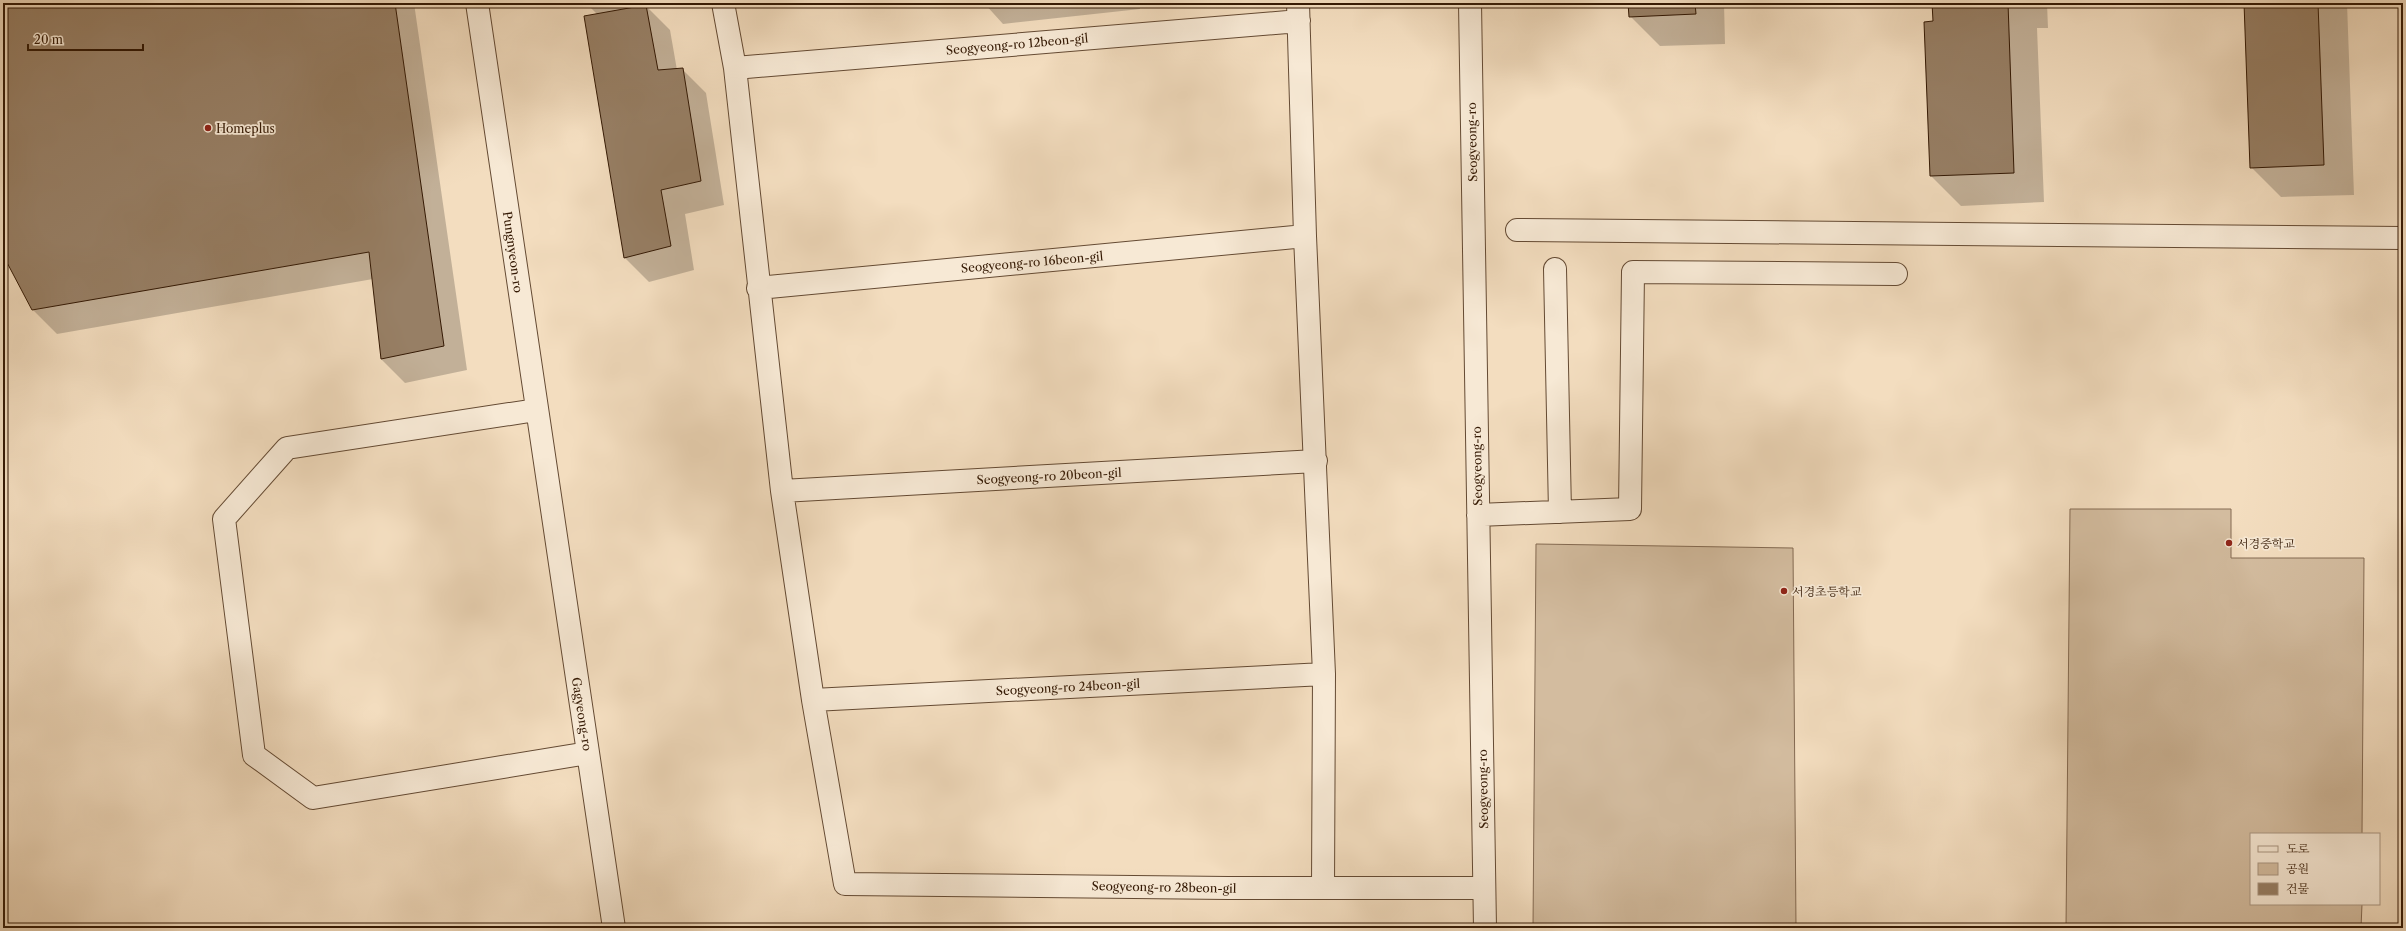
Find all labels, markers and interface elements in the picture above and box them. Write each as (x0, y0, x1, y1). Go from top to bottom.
scale bar (28, 26, 143, 52)
street label: Seogyeong-ro 12beon-gil (945, 30, 1089, 58)
text: 20 m (34, 32, 63, 47)
street label: Seogyeong-ro (1464, 102, 1480, 182)
place label: Homeplus (216, 121, 275, 136)
marker: Homeplus (203, 123, 213, 133)
street label: Pungnyeon-ro (500, 210, 526, 294)
street label: Seogyeong-ro 16beon-gil (960, 248, 1104, 276)
street label: Seogyeong-ro (1469, 426, 1485, 506)
street label: Seogyeong-ro 20beon-gil (976, 465, 1122, 487)
place label: 서경중학교 (2237, 536, 2295, 551)
marker: 서경중학교 (2224, 538, 2234, 548)
place label: 서경초등학교 (1792, 584, 1862, 599)
marker: 서경초등학교 (1779, 586, 1789, 596)
street label: Gagyeong-ro (569, 676, 595, 752)
street label: Seogyeong-ro 24beon-gil (995, 676, 1141, 698)
street label: Seogyeong-ro (1475, 749, 1491, 829)
legend (2250, 833, 2380, 905)
text: 도로 (2286, 841, 2310, 856)
text: 공원 (2286, 861, 2309, 876)
street label: Seogyeong-ro 28beon-gil (1092, 878, 1237, 896)
text: 건물 (2286, 881, 2310, 896)

